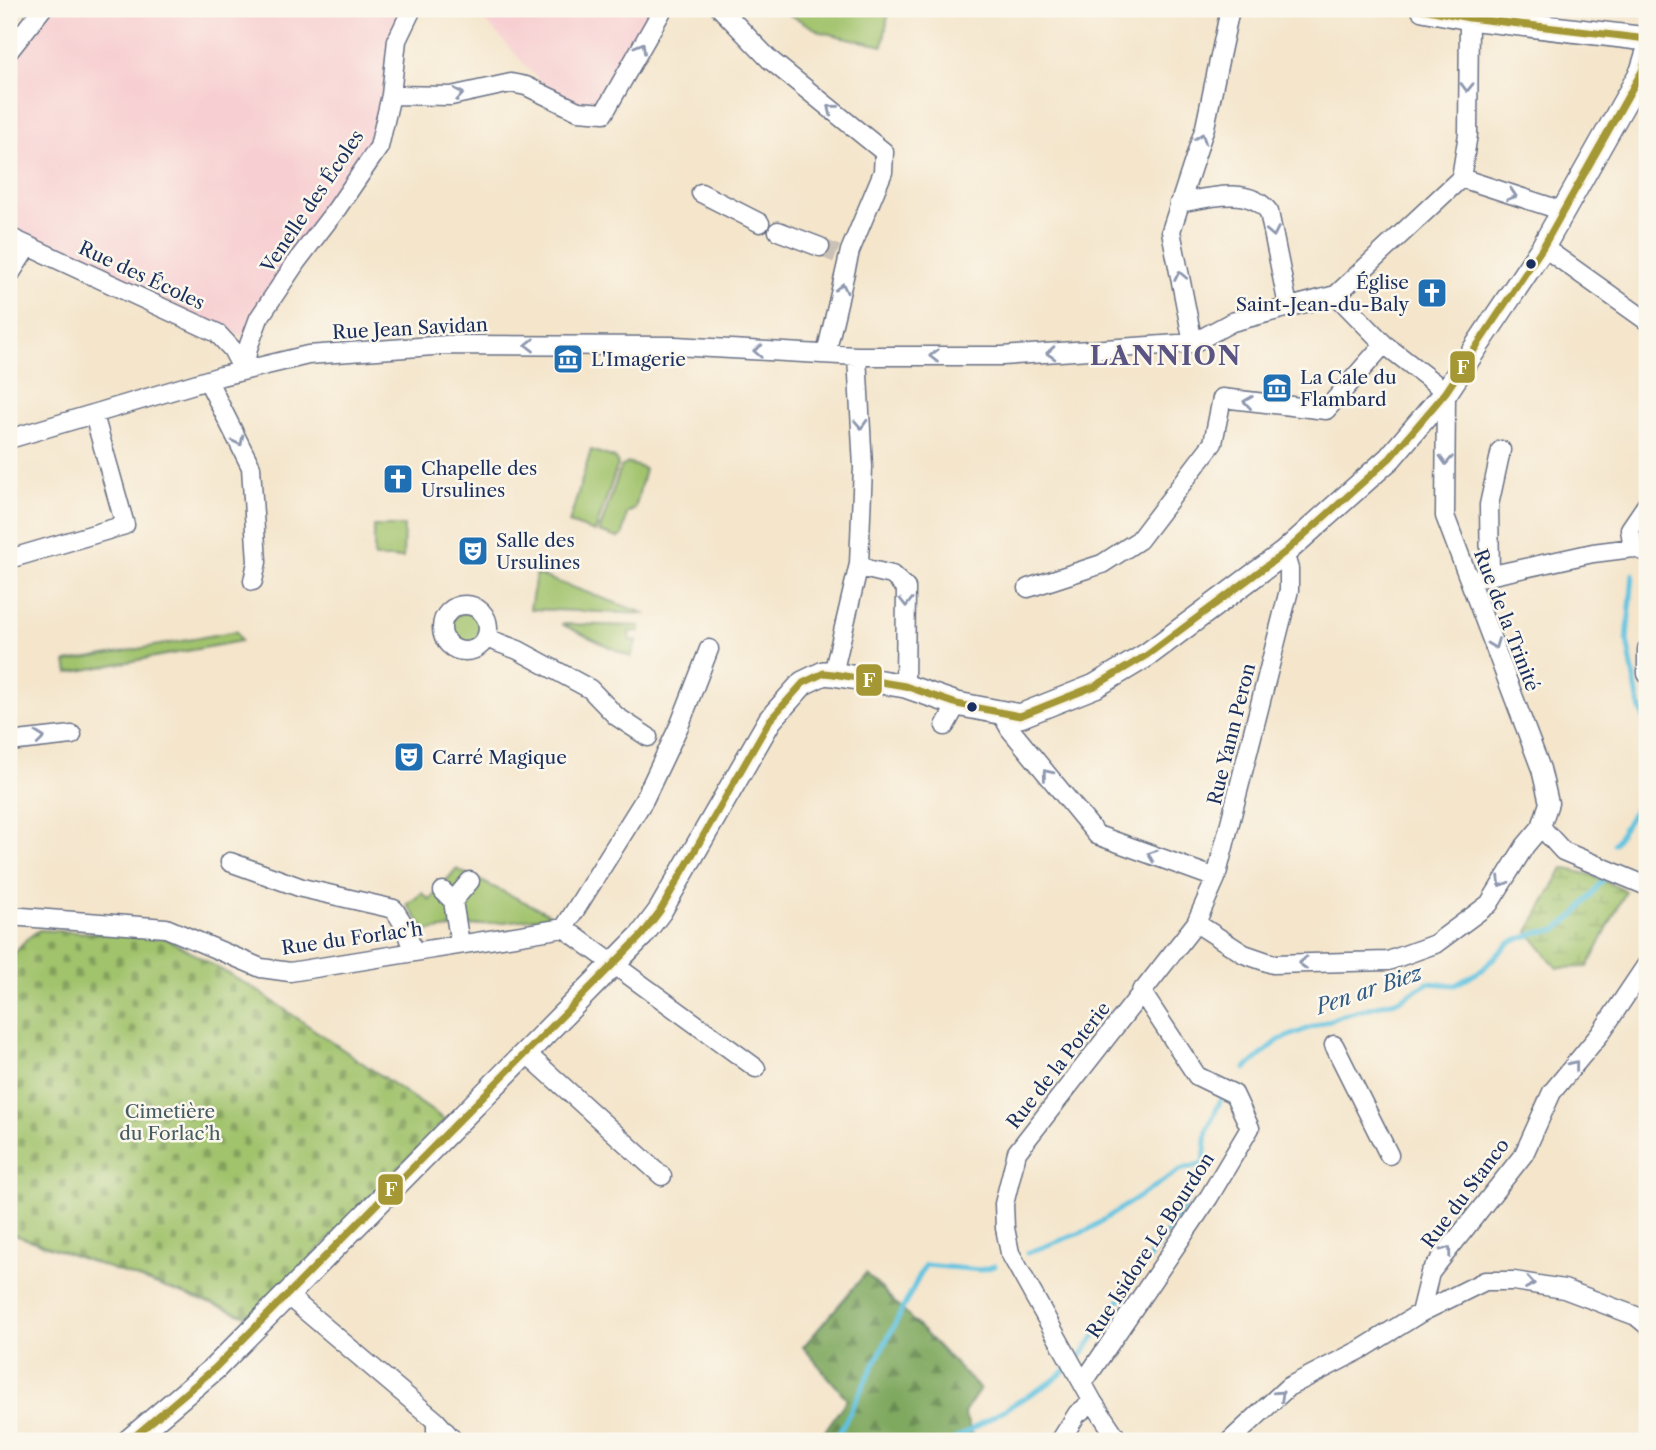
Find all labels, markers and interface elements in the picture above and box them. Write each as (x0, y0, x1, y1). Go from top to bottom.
one-way arrow (632, 41, 645, 54)
one-way arrow (1459, 82, 1475, 92)
one-way arrow (453, 87, 465, 102)
one-way arrow (827, 104, 839, 117)
street label: Venelle des Écoles (256, 126, 369, 278)
one-way arrow (1193, 133, 1207, 145)
one-way arrow (1506, 187, 1518, 202)
one-way arrow (1265, 226, 1280, 238)
street label: Rue des Écoles (75, 236, 208, 315)
unlabelled marker (1524, 257, 1538, 271)
one-way arrow (1173, 270, 1188, 282)
place label: Église Saint-Jean-du-Baly (1236, 271, 1409, 316)
church icon: Église Saint-Jean-du-Baly (1415, 276, 1449, 310)
one-way arrow (833, 282, 848, 294)
street label: Rue Jean Savidan (332, 313, 489, 344)
one-way arrow (524, 337, 535, 353)
district label: LANNION (1090, 340, 1242, 372)
museum icon: L'Imagerie (551, 342, 585, 376)
one-way arrow (752, 343, 763, 358)
one-way arrow (1046, 345, 1057, 360)
place label: L'Imagerie (591, 348, 686, 371)
one-way arrow (928, 348, 939, 364)
line badge: F (1449, 350, 1476, 384)
text: F (1457, 356, 1470, 379)
place label: La Cale du Flambard (1300, 366, 1397, 411)
museum icon: La Cale du Flambard (1260, 371, 1294, 405)
one-way arrow (1242, 395, 1254, 410)
one-way arrow (853, 419, 868, 430)
one-way arrow (230, 434, 244, 447)
one-way arrow (1439, 455, 1454, 466)
place label: Chapelle des Ursulines (421, 457, 537, 502)
church icon: Chapelle des Ursulines (381, 462, 415, 496)
place label: Salle des Ursulines (496, 529, 580, 574)
theatre icon: Salle des Ursulines (456, 534, 490, 568)
street label: Rue de la Trinité (1469, 546, 1544, 695)
one-way arrow (898, 598, 914, 608)
one-way arrow (1486, 637, 1500, 649)
street label: Rue Yann Peron (1203, 661, 1260, 807)
line badge: F (855, 663, 883, 697)
text: F (863, 669, 876, 692)
unlabelled marker (965, 700, 979, 714)
one-way arrow (34, 731, 46, 746)
theatre icon: Carré Magique (392, 740, 426, 774)
place label: Carré Magique (432, 746, 567, 769)
one-way arrow (1042, 769, 1055, 781)
one-way arrow (1147, 849, 1159, 863)
one-way arrow (1498, 875, 1511, 888)
street label: Rue du Forlac'h (280, 917, 424, 960)
one-way arrow (1297, 956, 1308, 971)
water label: Pen ar Biez (1311, 959, 1427, 1020)
street label: Rue de la Poterie (1002, 997, 1115, 1133)
one-way arrow (1566, 1060, 1578, 1073)
park label: Cimetière du Forlac’h (119, 1100, 221, 1145)
street label: Rue du Stanco (1417, 1134, 1514, 1253)
street label: Rue Isidore Le Bourdon (1082, 1148, 1219, 1342)
line badge: F (377, 1173, 404, 1206)
text: F (385, 1178, 398, 1201)
one-way arrow (1439, 1247, 1451, 1259)
one-way arrow (1524, 1275, 1535, 1290)
one-way arrow (1272, 1390, 1285, 1403)

